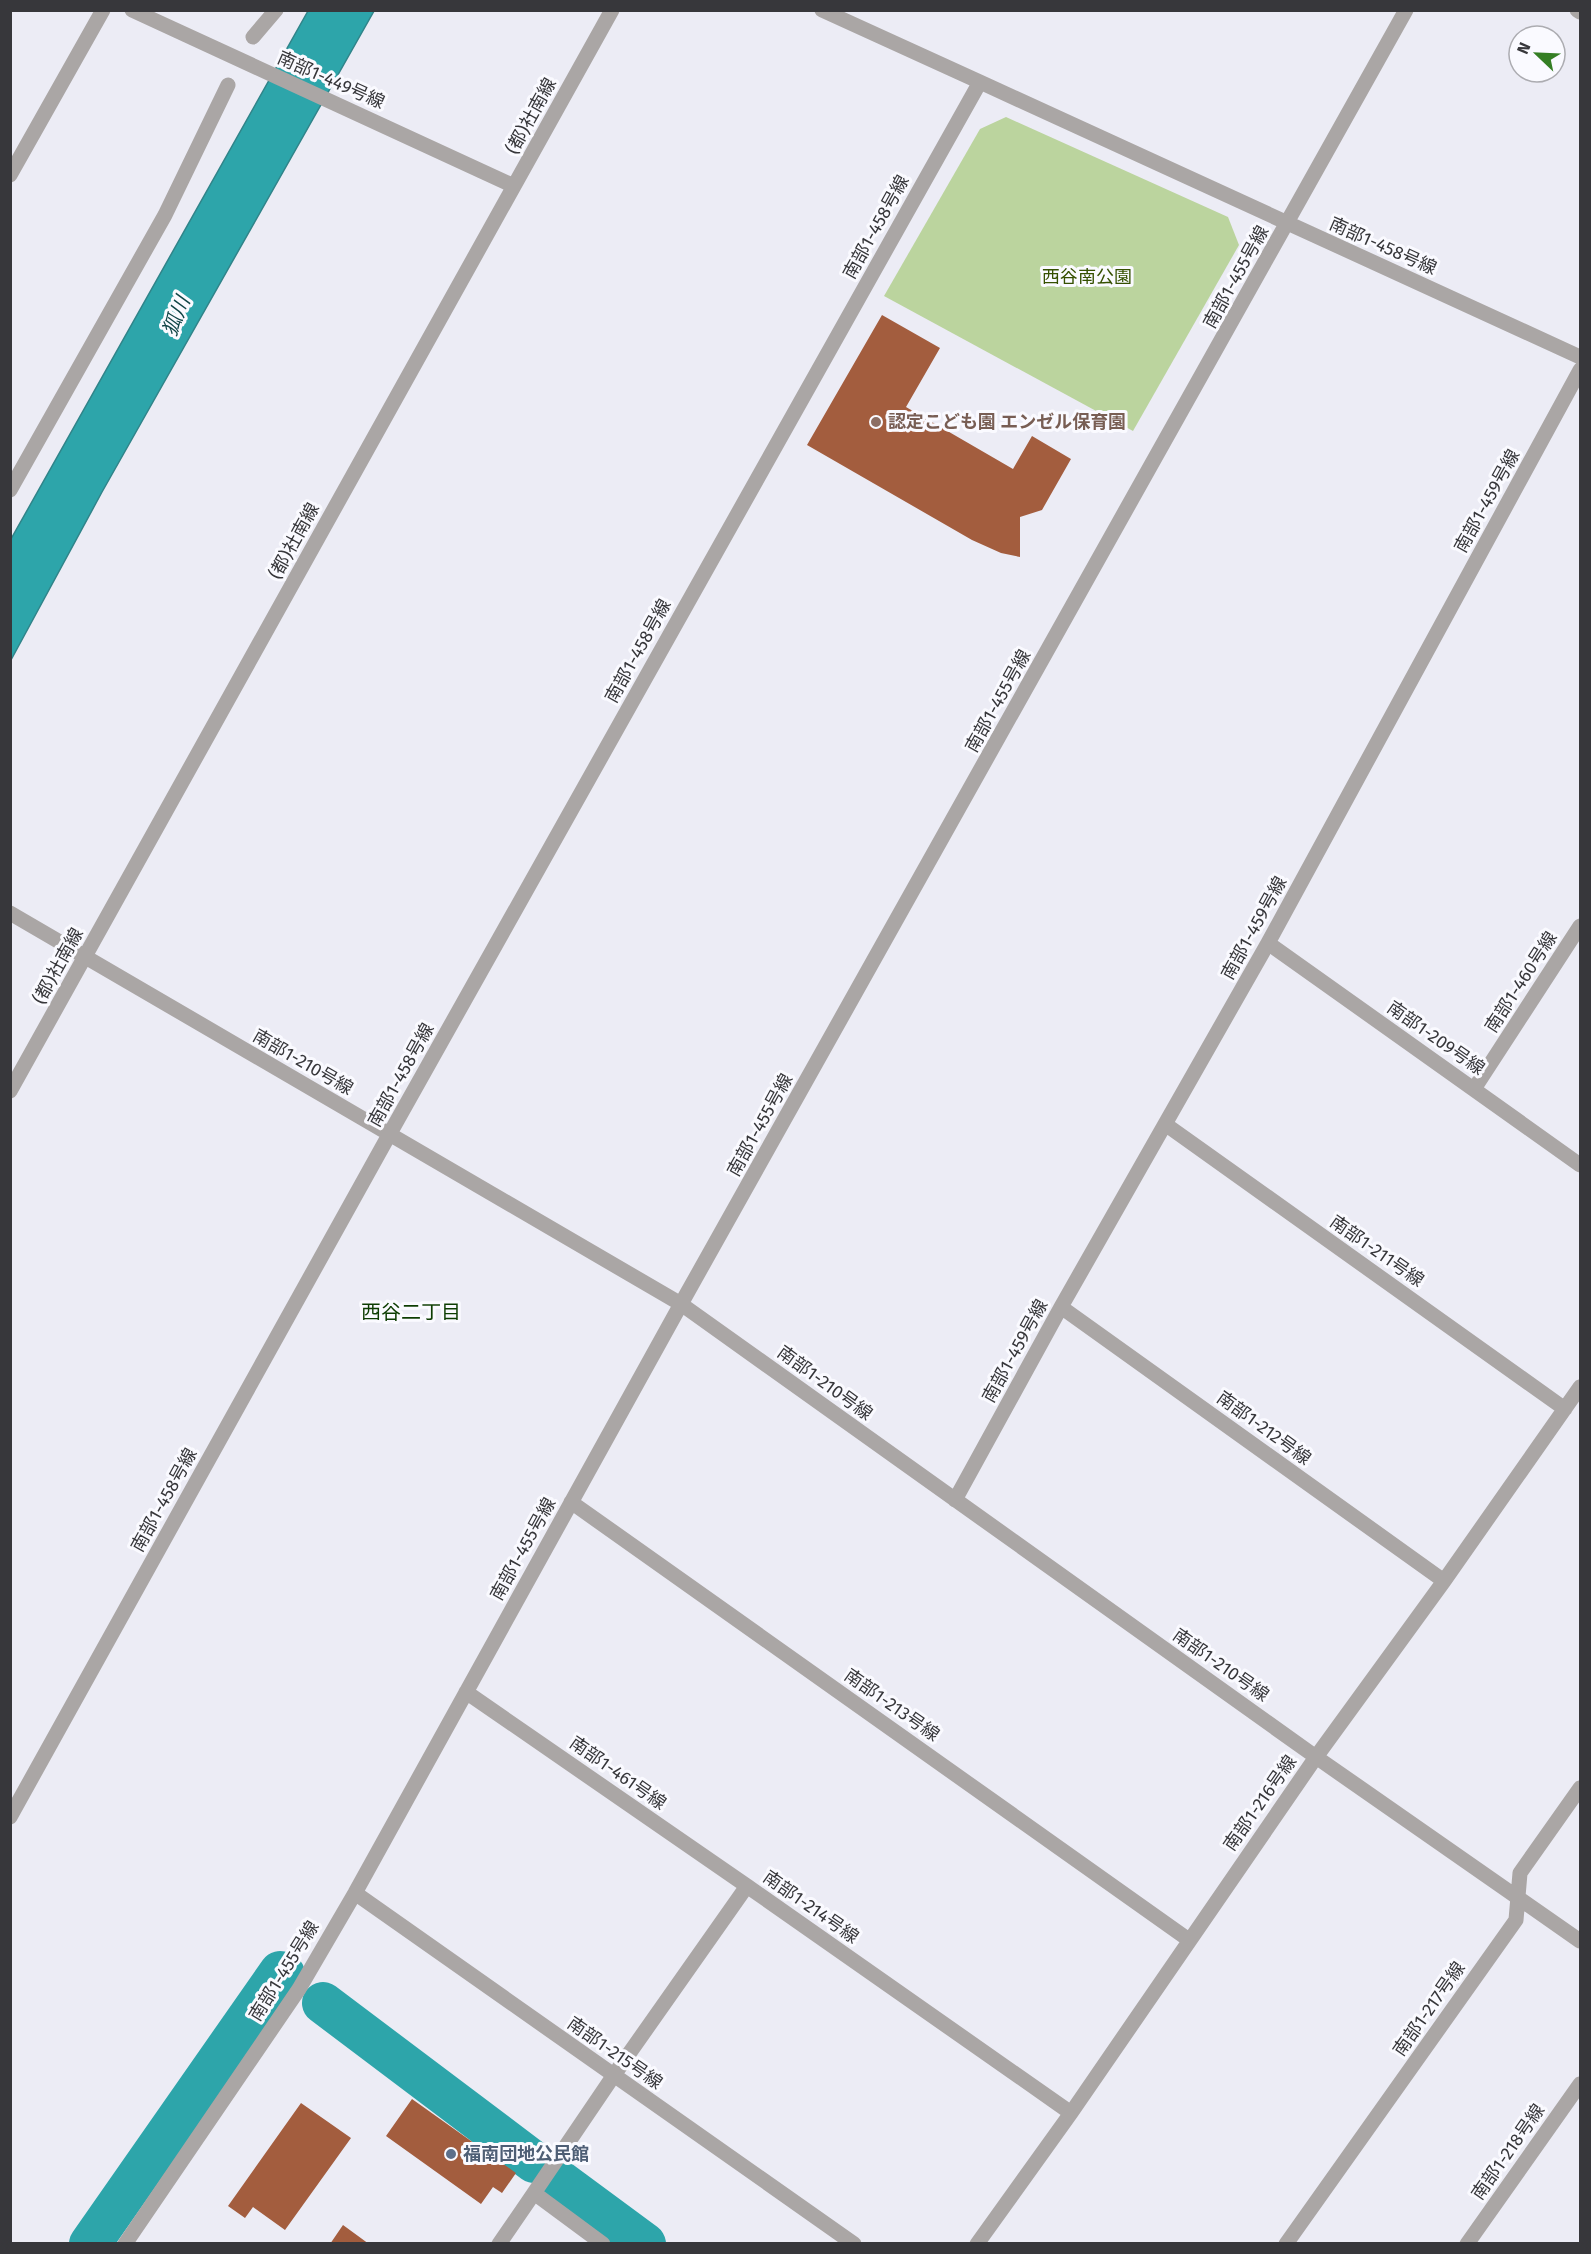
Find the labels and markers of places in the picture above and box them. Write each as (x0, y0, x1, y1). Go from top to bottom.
place label: 認定こども園 エンゼル保育園 (888, 411, 1126, 433)
marker: 認定こども園 エンゼル保育園 (869, 415, 883, 429)
place label: 福南団地公民館 (463, 2143, 589, 2165)
marker: 福南団地公民館 (444, 2147, 458, 2161)

